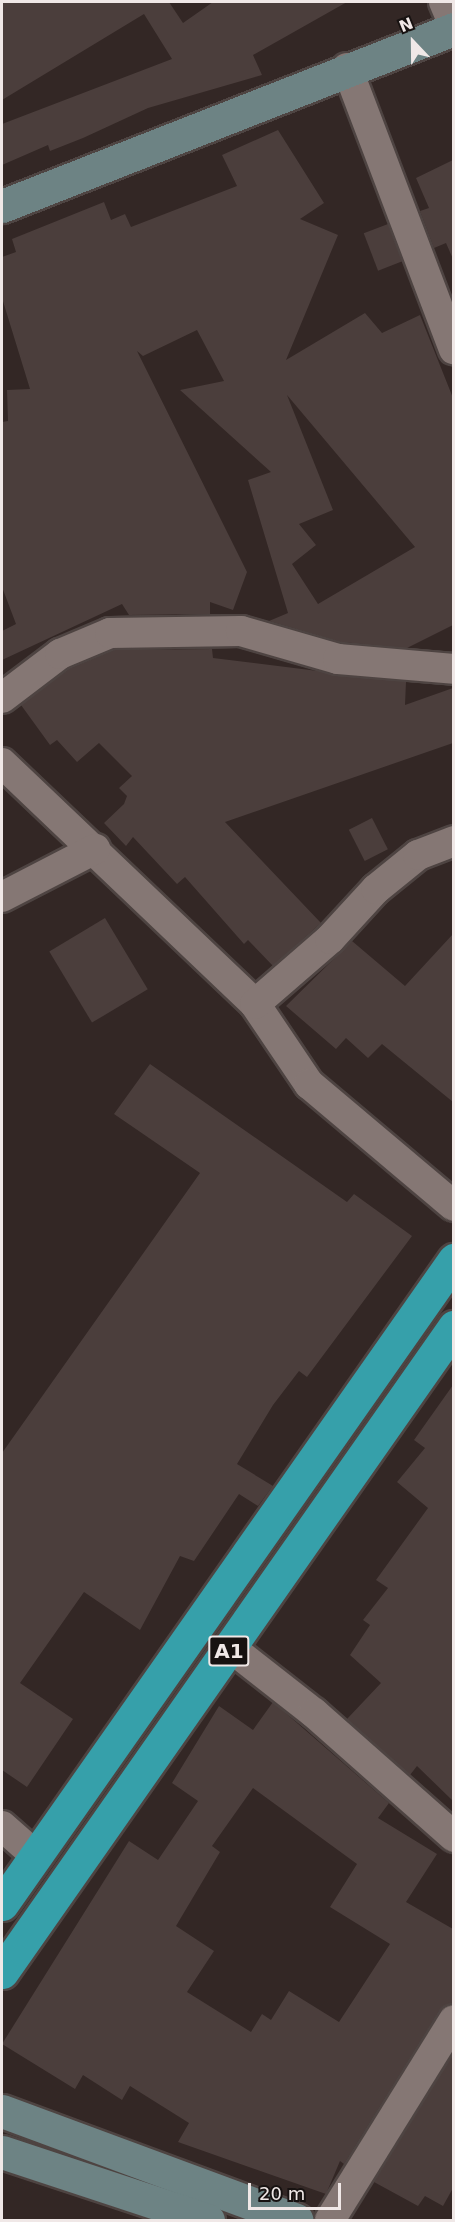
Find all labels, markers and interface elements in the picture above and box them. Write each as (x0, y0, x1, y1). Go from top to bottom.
north arrow (383, 12, 443, 72)
text: N (396, 14, 416, 36)
road number: A1 (208, 1634, 250, 1668)
scale bar (251, 2171, 344, 2209)
text: 20 m (259, 2183, 305, 2204)

